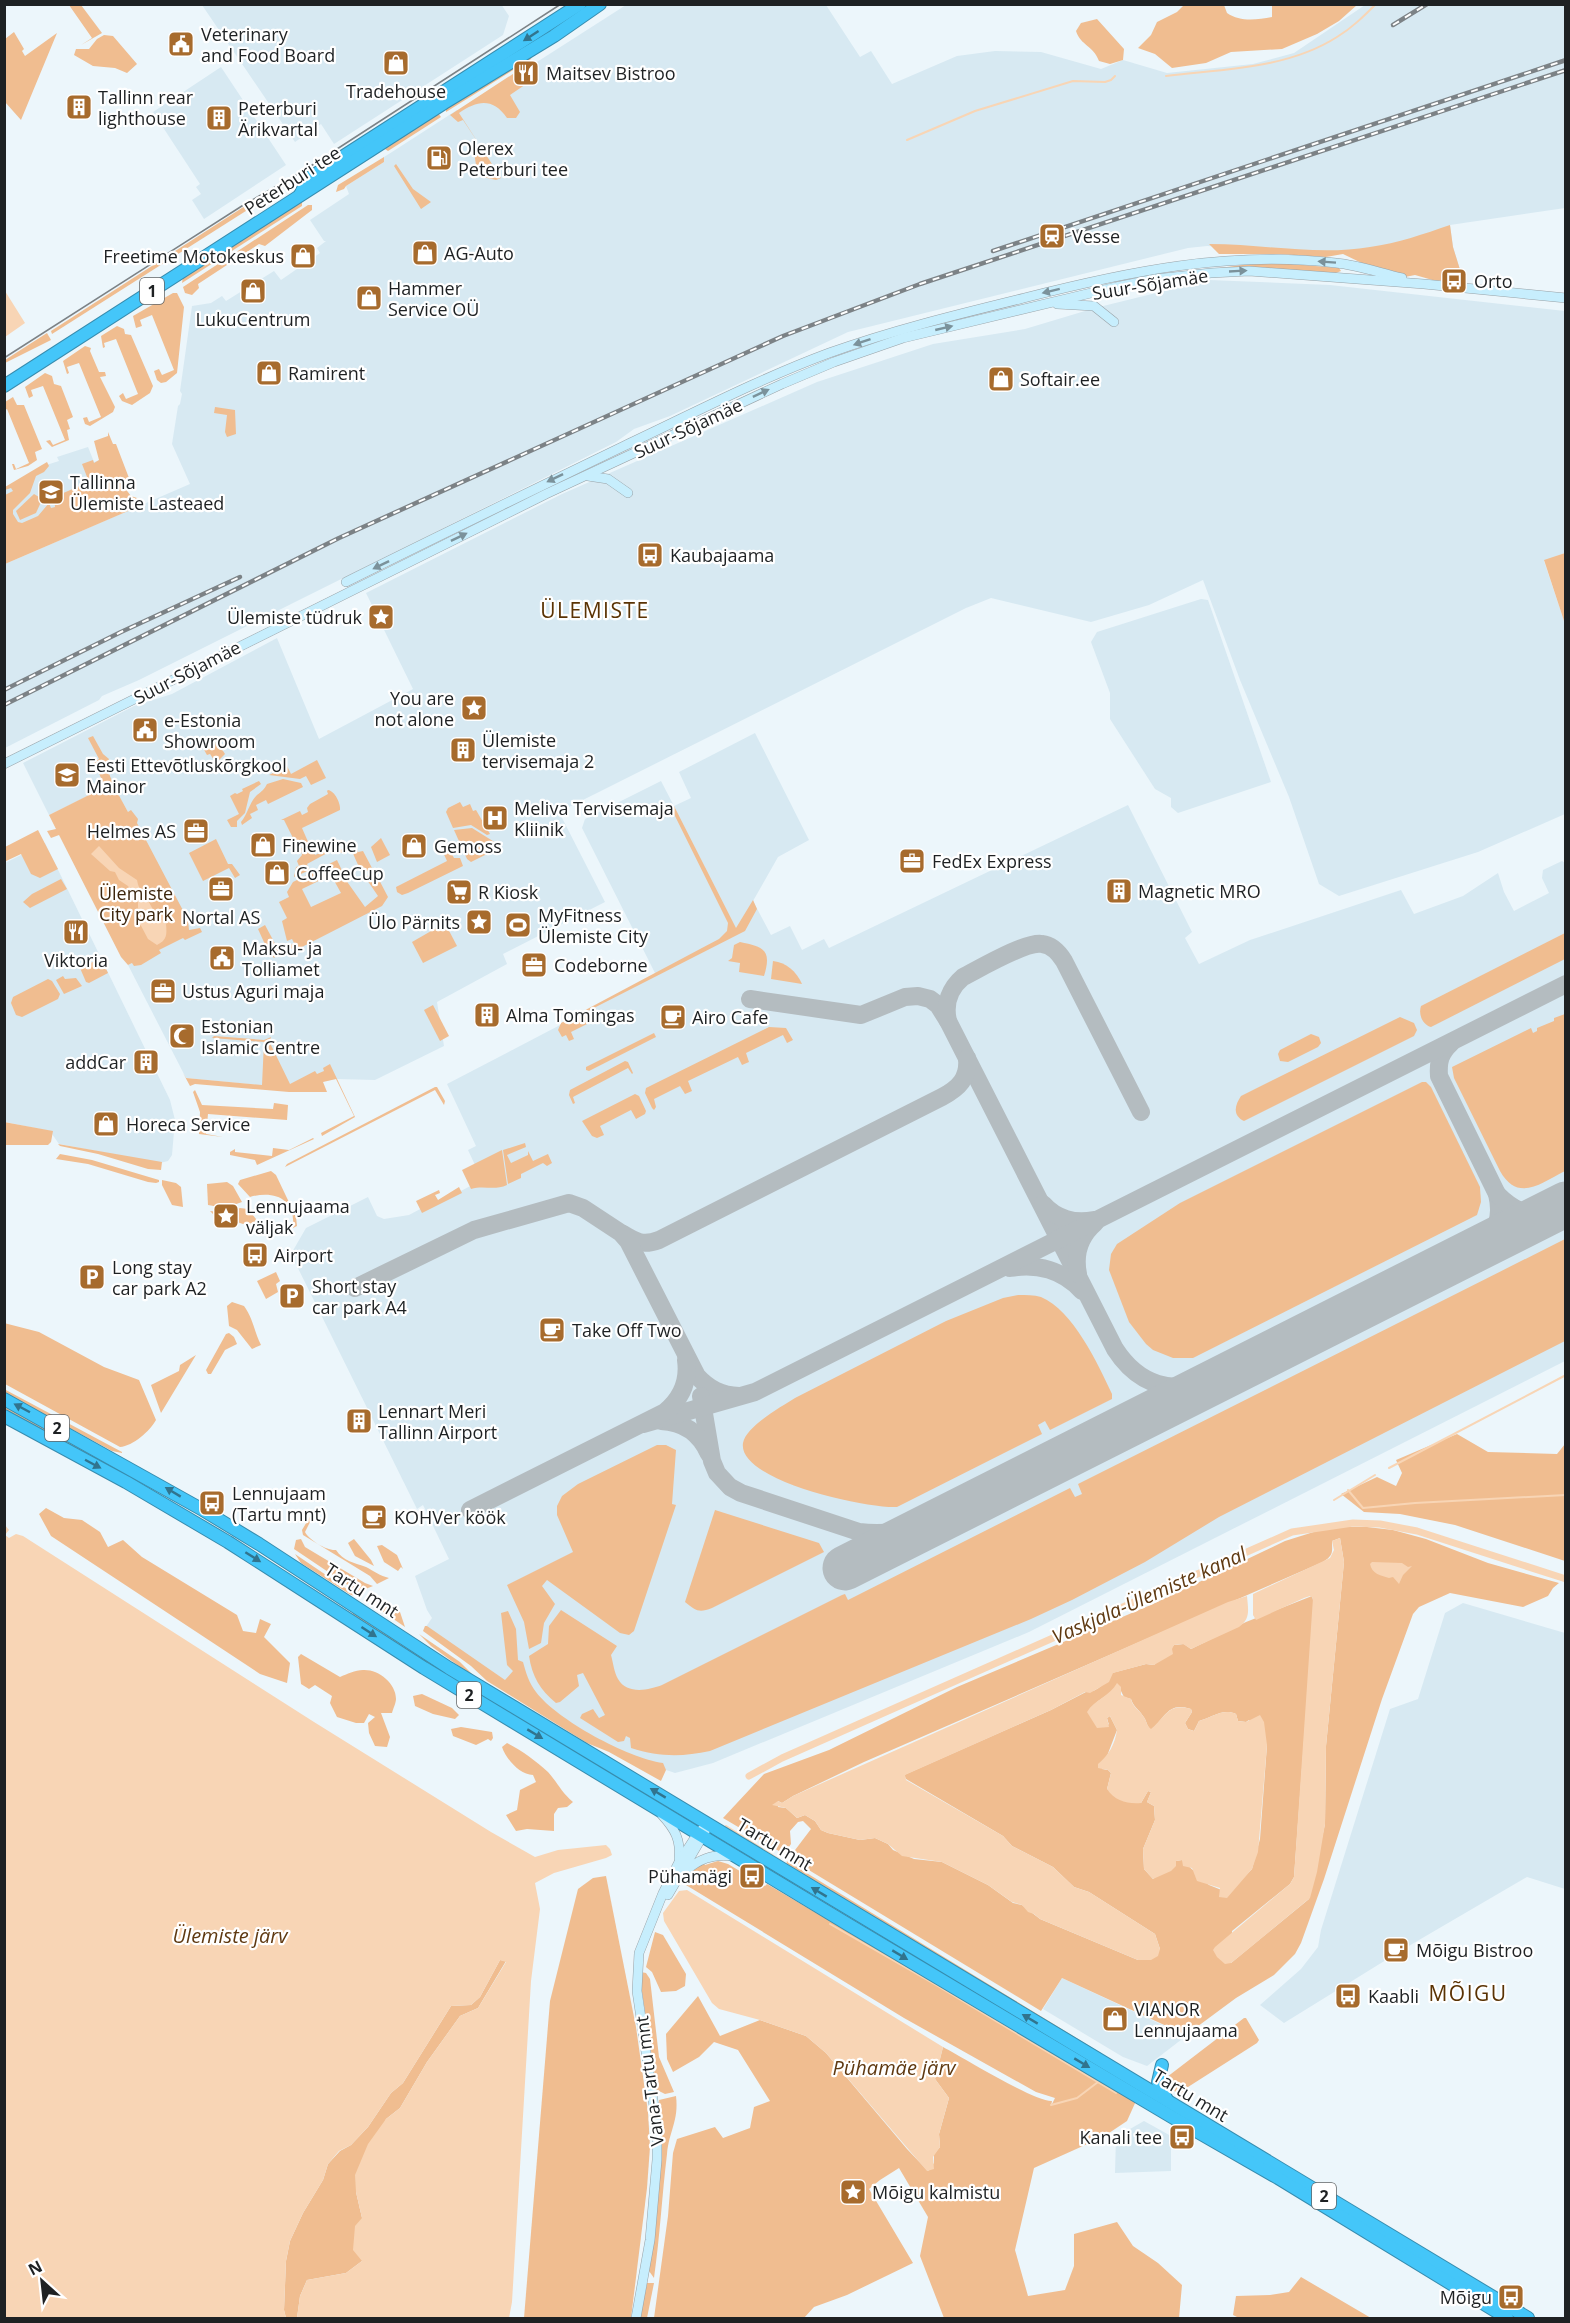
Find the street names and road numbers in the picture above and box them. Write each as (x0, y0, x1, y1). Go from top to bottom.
street label: Peterburi tee (239, 140, 345, 220)
street label: Suur-Sõjamäe (1090, 263, 1210, 305)
road number: 1 (140, 278, 164, 304)
street label: Suur-Sõjamäe (630, 392, 746, 464)
street label: Suur-Sõjamäe (129, 635, 245, 709)
road number: 2 (45, 1415, 69, 1441)
street label: Tartu mnt (320, 1557, 404, 1623)
road number: 2 (457, 1682, 481, 1708)
street label: Tartu mnt (733, 1812, 817, 1876)
street label: Vana-Tartu mnt (629, 2014, 669, 2148)
street label: Tartu mnt (1149, 2063, 1233, 2127)
road number: 2 (1312, 2183, 1336, 2209)

